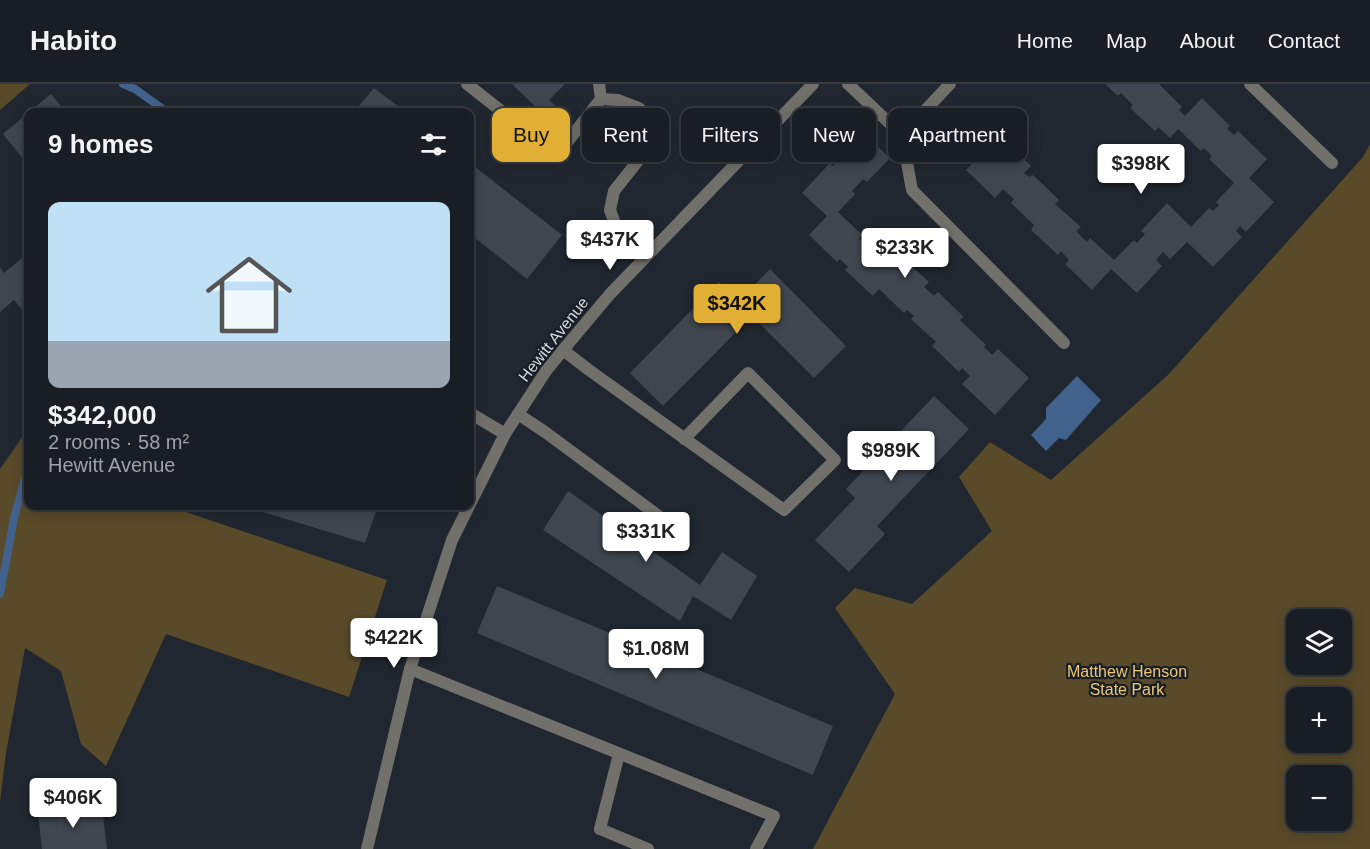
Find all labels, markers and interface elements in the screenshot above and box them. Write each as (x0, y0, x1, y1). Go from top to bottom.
text: Habito (30, 25, 117, 56)
text: Home (1017, 29, 1073, 52)
text: Map (1106, 29, 1147, 52)
text: About (1180, 29, 1235, 52)
text: Contact (1268, 29, 1340, 52)
chip: Buy (492, 108, 570, 162)
chip: Rent (582, 108, 669, 162)
chip: Filters (681, 108, 780, 162)
chip: New (792, 108, 876, 162)
chip: Apartment (888, 108, 1027, 162)
icon: filters (417, 128, 450, 161)
text: 9 homes (48, 129, 154, 159)
pin: $398K (1099, 144, 1183, 195)
text: $398K (1112, 152, 1170, 174)
pin: $437K (568, 220, 652, 271)
text: $437K (581, 228, 639, 250)
pin: $233K (863, 228, 947, 279)
text: $233K (876, 236, 934, 258)
icon: home (195, 241, 303, 349)
pin: $342K (695, 284, 779, 335)
text: $342K (708, 292, 766, 314)
street label: Hewitt Avenue (515, 294, 592, 385)
text: $342,000 (48, 400, 156, 430)
text: 2 rooms · 58 m² (48, 431, 189, 453)
pin: $989K (849, 431, 933, 482)
text: $989K (862, 439, 920, 461)
text: Hewitt Avenue (48, 454, 176, 476)
pin: $331K (604, 512, 688, 563)
text: $331K (617, 520, 675, 542)
map controls (1286, 609, 1352, 831)
button: layers (1286, 609, 1352, 675)
pin: $422K (352, 618, 436, 669)
text: $422K (365, 626, 423, 648)
pin: $1.08M (607, 629, 705, 680)
text: $1.08M (623, 637, 689, 659)
park label: Matthew Henson State Park (1067, 663, 1187, 698)
button: + (1286, 687, 1352, 753)
button: − (1286, 765, 1352, 831)
pin: $406K (31, 778, 115, 829)
text: $406K (44, 786, 102, 808)

